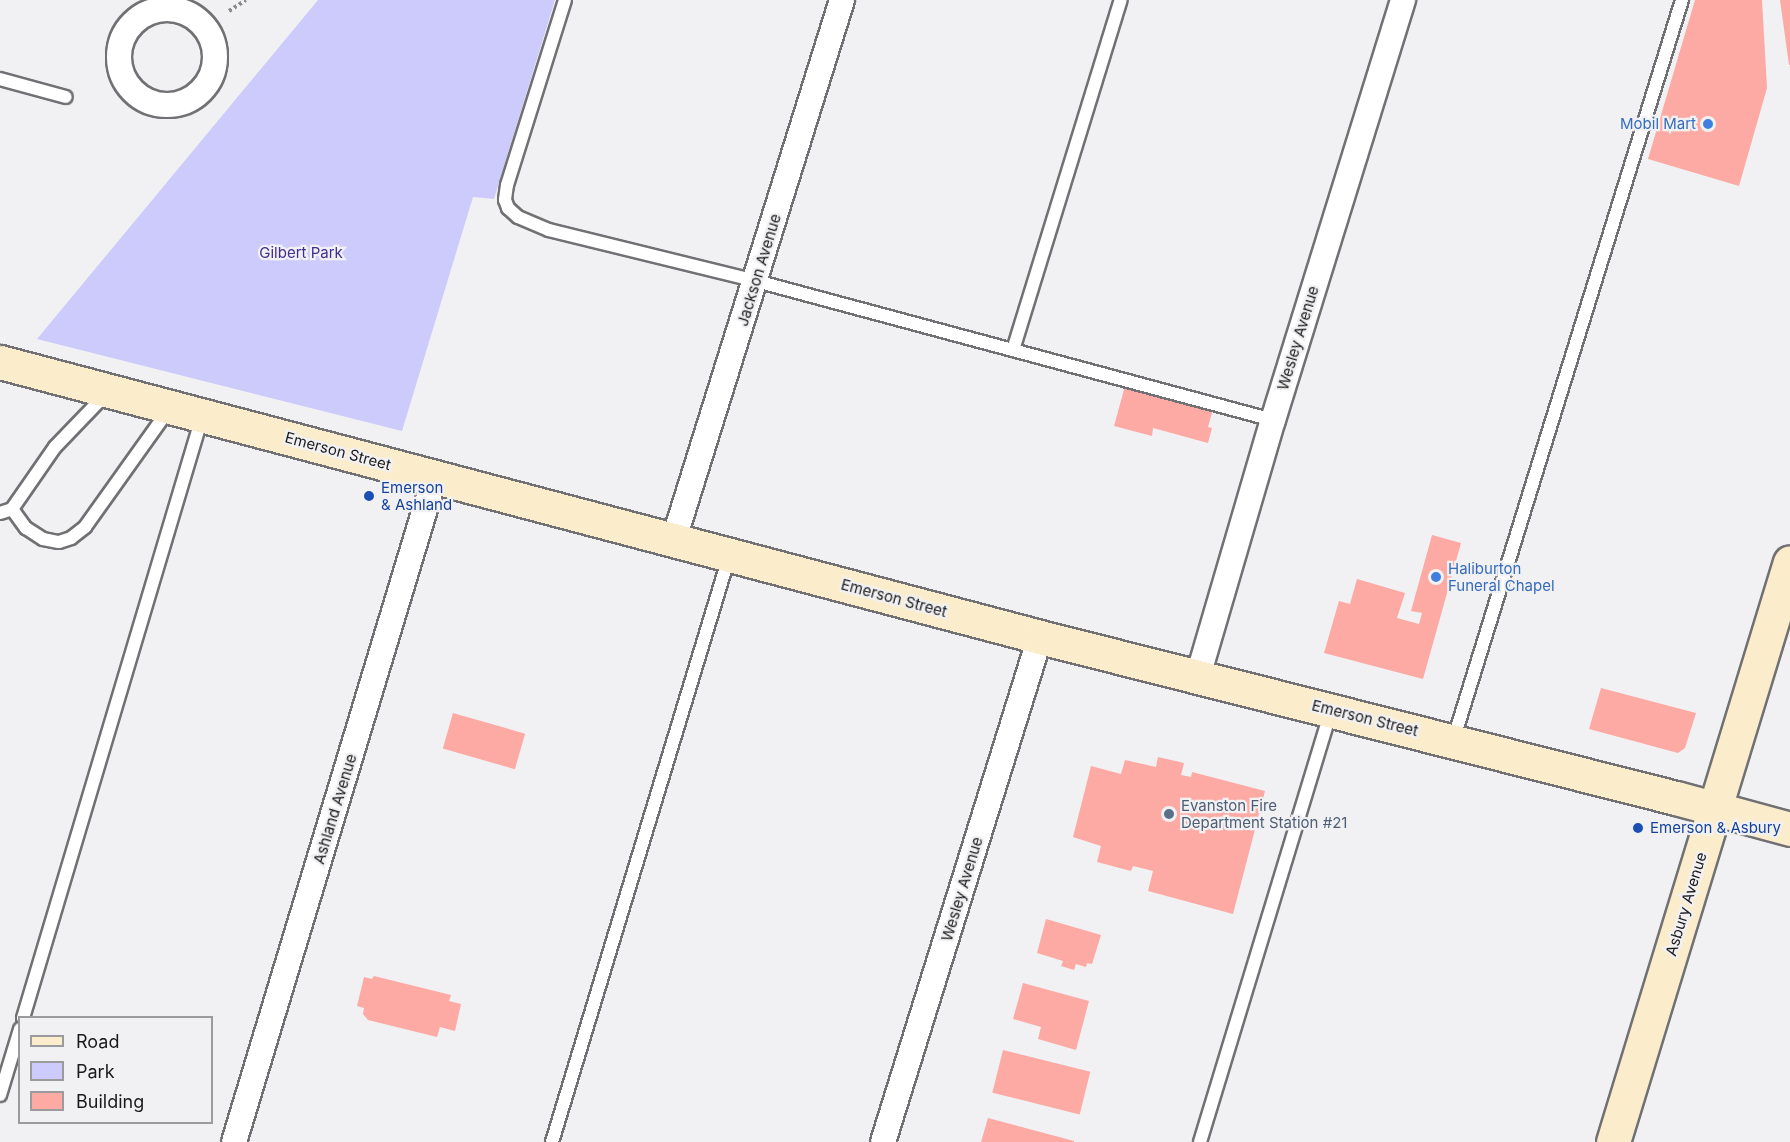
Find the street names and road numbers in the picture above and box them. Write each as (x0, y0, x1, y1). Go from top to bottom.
street label: Jackson Avenue (733, 212, 785, 328)
street label: Wesley Avenue (1274, 284, 1322, 392)
street label: Emerson Street (283, 428, 393, 474)
street label: Emerson Street (839, 575, 949, 621)
street label: Emerson Street (1310, 696, 1420, 740)
street label: Ashland Avenue (310, 752, 360, 866)
street label: Wesley Avenue (938, 835, 986, 943)
street label: Asbury Avenue (1662, 850, 1710, 958)

